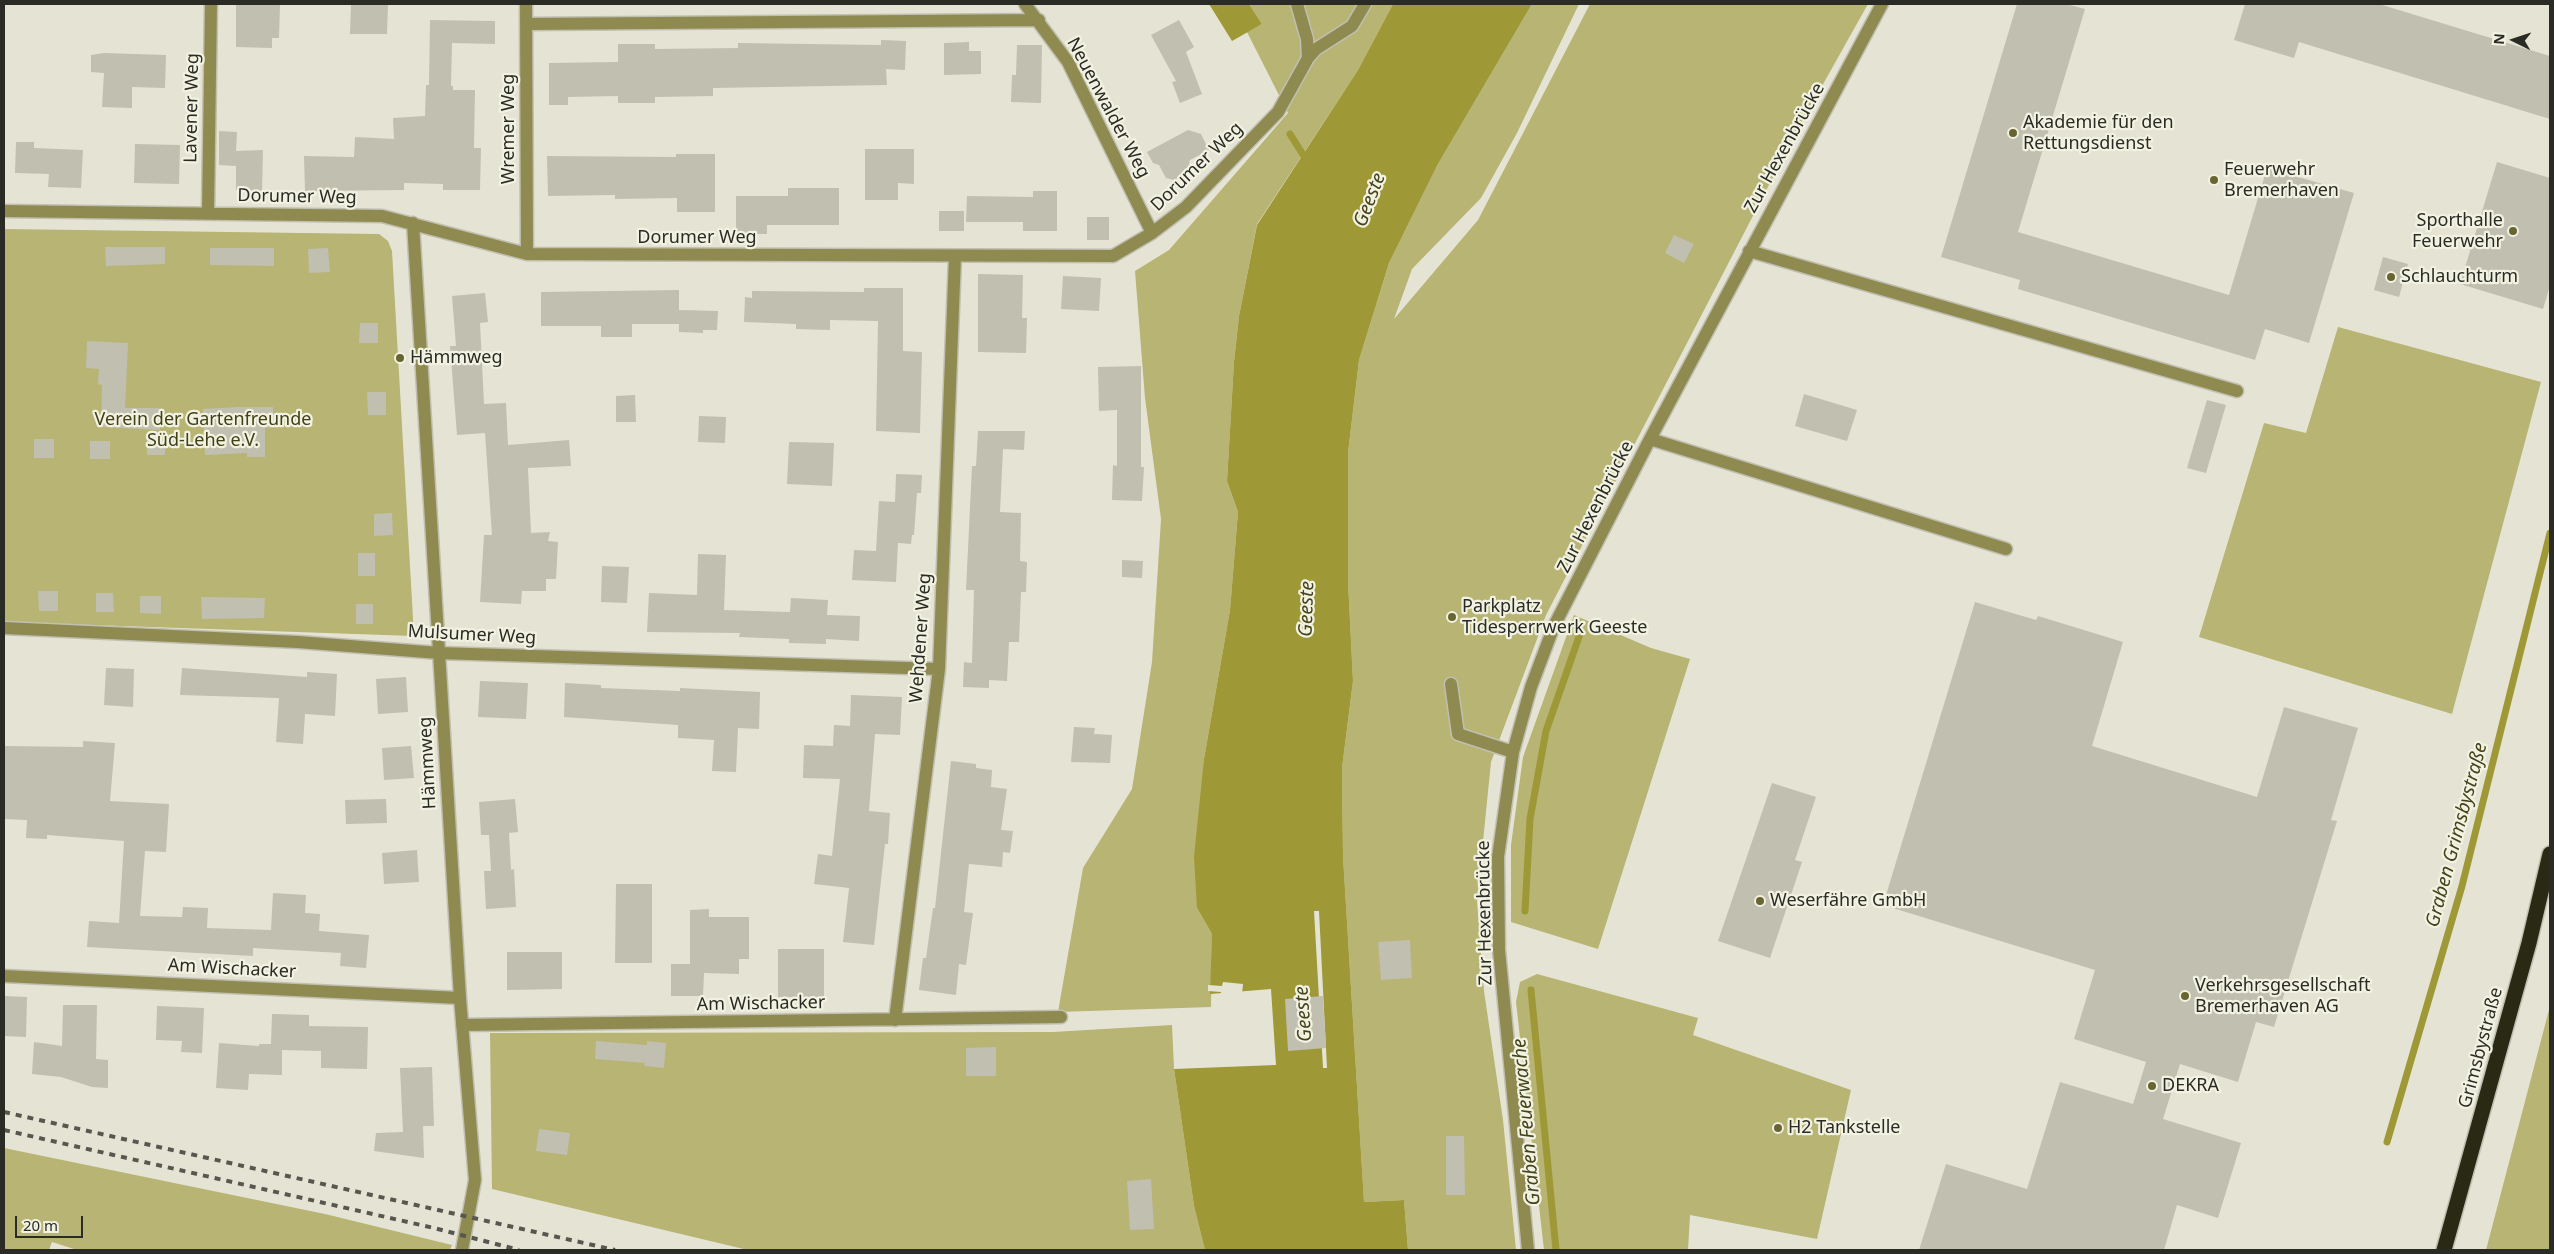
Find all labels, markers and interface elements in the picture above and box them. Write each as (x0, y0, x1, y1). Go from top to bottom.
north arrow (2489, 15, 2539, 65)
text: N (2489, 33, 2508, 45)
street label: Neuenwalder Weg (1062, 34, 1154, 182)
street label: Lavener Weg (180, 53, 204, 163)
street label: Wremer Weg (498, 74, 520, 184)
street label: Zur Hexenbrücke (1740, 79, 1830, 217)
place label: Akademie für den Rettungsdienst (2023, 112, 2174, 154)
street label: Dorumer Weg (1147, 118, 1247, 216)
marker: Akademie für den Rettungsdienst (2007, 127, 2019, 139)
place label: Feuerwehr Bremerhaven (2224, 159, 2339, 202)
water label: Geeste (1349, 170, 1391, 230)
marker: Feuerwehr Bremerhaven (2208, 174, 2220, 186)
street label: Dorumer Weg (237, 185, 357, 209)
place label: Sporthalle Feuerwehr (2412, 210, 2503, 252)
marker: Sporthalle Feuerwehr (2507, 225, 2519, 237)
street label: Dorumer Weg (637, 227, 757, 249)
place label: Schlauchturm (2401, 266, 2518, 288)
marker: Schlauchturm (2385, 271, 2397, 283)
place label: Hämmweg (410, 347, 502, 369)
marker: Hämmweg (394, 352, 406, 364)
park label: Verein der Gartenfreunde Süd-Lehe e.V. (95, 409, 311, 452)
street label: Zur Hexenbrücke (1553, 437, 1639, 577)
street label: Wehdener Weg (906, 572, 936, 704)
water label: Geeste (1295, 581, 1319, 637)
place label: Parkplatz Tidesperrwerk Geeste (1462, 596, 1647, 638)
marker: Parkplatz Tidesperrwerk Geeste (1446, 611, 1458, 623)
street label: Mulsumer Weg (407, 621, 537, 649)
street label: Hämmweg (415, 716, 441, 810)
water label: Graben Grimsbystraße (2421, 740, 2493, 930)
street label: Zur Hexenbrücke (1473, 840, 1497, 986)
place label: Weserfähre GmbH (1770, 890, 1926, 912)
marker: Weserfähre GmbH (1754, 895, 1766, 907)
street label: Am Wischacker (167, 955, 297, 983)
place label: Verkehrsgesellschaft Bremerhaven AG (2195, 975, 2370, 1018)
water label: Geeste (1291, 985, 1317, 1043)
street label: Grimsbystraße (2454, 985, 2508, 1111)
marker: Verkehrsgesellschaft Bremerhaven AG (2179, 990, 2191, 1002)
street label: Am Wischacker (696, 992, 826, 1016)
water label: Graben Feuerwache (1508, 1038, 1546, 1206)
place label: DEKRA (2162, 1075, 2219, 1097)
marker: DEKRA (2146, 1080, 2158, 1092)
place label: H2 Tankstelle (1788, 1117, 1900, 1139)
marker: H2 Tankstelle (1772, 1122, 1784, 1134)
scale bar (18, 1206, 85, 1238)
text: 20 m (23, 1215, 58, 1235)

